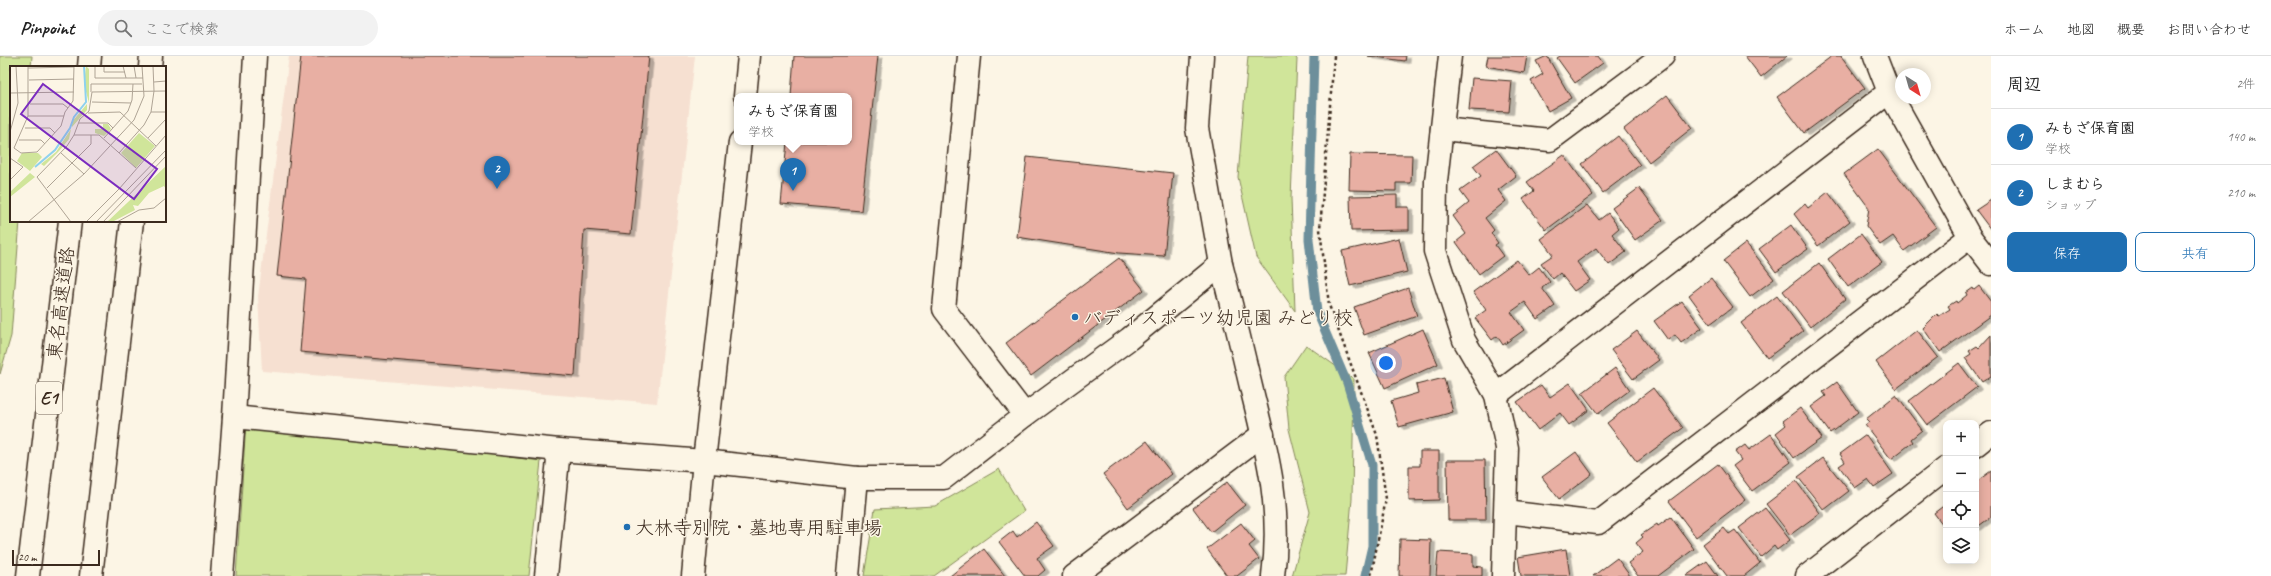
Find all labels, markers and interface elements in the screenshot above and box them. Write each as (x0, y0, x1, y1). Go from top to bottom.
search box (98, 10, 378, 46)
text: Pinpoint (20, 16, 74, 40)
icon: search (112, 17, 134, 39)
text: ここで検索 (144, 20, 219, 39)
text: ホーム (2004, 21, 2045, 38)
text: 地図 (2067, 21, 2095, 38)
text: 概要 (2117, 21, 2145, 38)
text: お問い合わせ (2167, 21, 2251, 38)
inset map (10, 66, 166, 222)
north arrow (1895, 68, 1931, 104)
text: 周辺 (2007, 74, 2041, 95)
text: 2件 (2236, 76, 2255, 92)
popup (734, 93, 852, 145)
text: みもざ保育園 (748, 102, 838, 121)
text: みもざ保育園 (2045, 119, 2135, 138)
text: 学校 (748, 124, 774, 140)
text: 1 (2017, 129, 2023, 145)
text: 140 m (2227, 129, 2255, 145)
text: 学校 (2045, 141, 2071, 157)
pin: 2 (484, 156, 510, 189)
pin: 1 (780, 158, 806, 191)
text: しまむら (2045, 175, 2105, 194)
text: 2 (2017, 185, 2023, 201)
text: 210 m (2227, 185, 2255, 201)
text: ショップ (2045, 197, 2096, 213)
button: 保存 (2007, 232, 2127, 272)
button: 共有 (2135, 232, 2255, 272)
street label: 東名高速道路 (42, 245, 80, 361)
place label: バディスポーツ幼児園 みどり校 (1083, 306, 1353, 330)
marker: バディスポーツ幼児園 みどり校 (1070, 312, 1080, 322)
your location (1376, 353, 1396, 373)
road number: E1 (36, 382, 62, 414)
map controls (1943, 420, 1979, 564)
button: + (1943, 420, 1979, 456)
button: − (1943, 456, 1979, 492)
button: locate (1943, 492, 1979, 528)
place label: 大林寺別院・墓地専用駐車場 (635, 516, 882, 540)
marker: 大林寺別院・墓地専用駐車場 (622, 522, 632, 532)
button: layers (1943, 528, 1979, 564)
scale bar (12, 548, 100, 567)
text: 20 m (18, 550, 37, 564)

